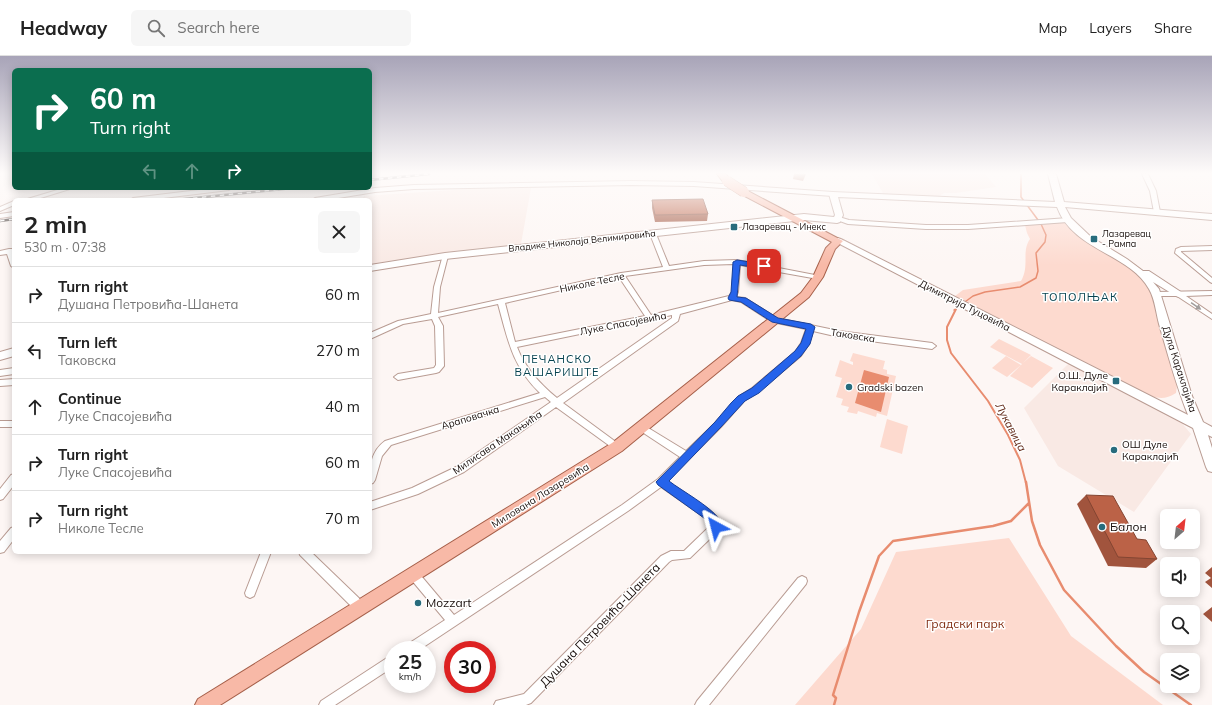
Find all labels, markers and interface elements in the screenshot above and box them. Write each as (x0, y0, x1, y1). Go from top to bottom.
search box (131, 10, 411, 46)
text: Headway (20, 16, 107, 40)
icon: search (145, 17, 167, 39)
text: Search here (177, 18, 260, 37)
text: Map (1038, 19, 1067, 37)
text: Layers (1089, 19, 1132, 37)
text: Share (1154, 19, 1192, 37)
text: 60 m (90, 81, 156, 116)
icon: right (24, 84, 76, 136)
text: Turn right (90, 116, 170, 139)
icon: left (139, 160, 161, 182)
icon: ahead (181, 160, 203, 182)
icon: right (223, 160, 245, 182)
text: 2 min (24, 209, 87, 239)
button: close (318, 211, 360, 253)
place label: Лазаревац - Инекс (742, 221, 826, 232)
marker: Лазаревац - Инекс (729, 222, 739, 232)
street label: Владике Николаја Велимировића (508, 227, 656, 254)
place label: Лазаревац - Рампа (1102, 228, 1151, 249)
marker: Лазаревац - Рампа (1089, 234, 1099, 244)
text: 530 m · 07:38 (24, 239, 106, 255)
pin (747, 249, 781, 283)
icon: arrive (753, 255, 775, 277)
street label: Николе Тесле (558, 269, 626, 296)
text: Turn right (58, 277, 128, 296)
street label: Димитрија Туцовића (917, 277, 1013, 334)
icon: right (24, 284, 46, 306)
text: 60 m (325, 285, 360, 304)
district label: ТОПОЛЊАК (1042, 290, 1118, 304)
text: Душана Петровића-Шанета (58, 296, 238, 312)
one-way arrow (1190, 302, 1201, 310)
street label: Луке Спасојевића (579, 309, 667, 338)
street label: Дула Караклајића (1159, 324, 1200, 414)
street label: Таковска (830, 326, 876, 345)
text: Turn left (58, 333, 117, 352)
icon: left (24, 340, 46, 362)
text: 270 m (316, 341, 360, 360)
text: Таковска (58, 352, 116, 368)
district label: ПЕЧАНСКО ВАШАРИШТЕ (515, 352, 599, 379)
place label: О.Ш. Дуле Караклајић (1051, 369, 1108, 394)
marker: О.Ш. Дуле Караклајић (1111, 376, 1121, 386)
place label: Gradski bazen (857, 381, 924, 394)
marker: Gradski bazen (844, 382, 854, 392)
text: Continue (58, 389, 121, 408)
icon: ahead (24, 396, 46, 418)
text: 40 m (325, 397, 360, 416)
water label: Лукавица (992, 399, 1030, 454)
street label: Араповачка (440, 402, 501, 432)
text: Луке Спасојевића (58, 408, 172, 424)
street label: Милисава Макањића (450, 408, 544, 477)
place label: ОШ Дуле Караклајић (1122, 438, 1179, 463)
text: Turn right (58, 445, 128, 464)
marker: ОШ Дуле Караклајић (1109, 445, 1119, 455)
icon: right (24, 452, 46, 474)
text: 60 m (325, 453, 360, 472)
street label: Милована Лазаревића (489, 460, 591, 531)
text: Луке Спасојевића (58, 464, 172, 480)
text: Turn right (58, 501, 128, 520)
position arrow (695, 506, 737, 548)
icon: right (24, 508, 46, 530)
text: 70 m (325, 509, 360, 528)
north arrow (1160, 509, 1200, 549)
map controls (1160, 509, 1200, 693)
place label: Балон (1110, 519, 1147, 534)
text: Николе Тесле (58, 520, 144, 536)
marker: Балон (1097, 522, 1107, 532)
button: sound (1160, 557, 1200, 597)
street label: Душана Петровића-Шанета (536, 560, 663, 690)
place label: Mozzart (426, 595, 472, 610)
marker: Mozzart (413, 598, 423, 608)
button: search (1160, 605, 1200, 645)
park label: Градски парк (926, 616, 1005, 631)
speed limit sign: 30 (444, 641, 496, 693)
text: 25 (398, 649, 422, 674)
button: layers (1160, 653, 1200, 693)
text: km/h (399, 670, 421, 683)

